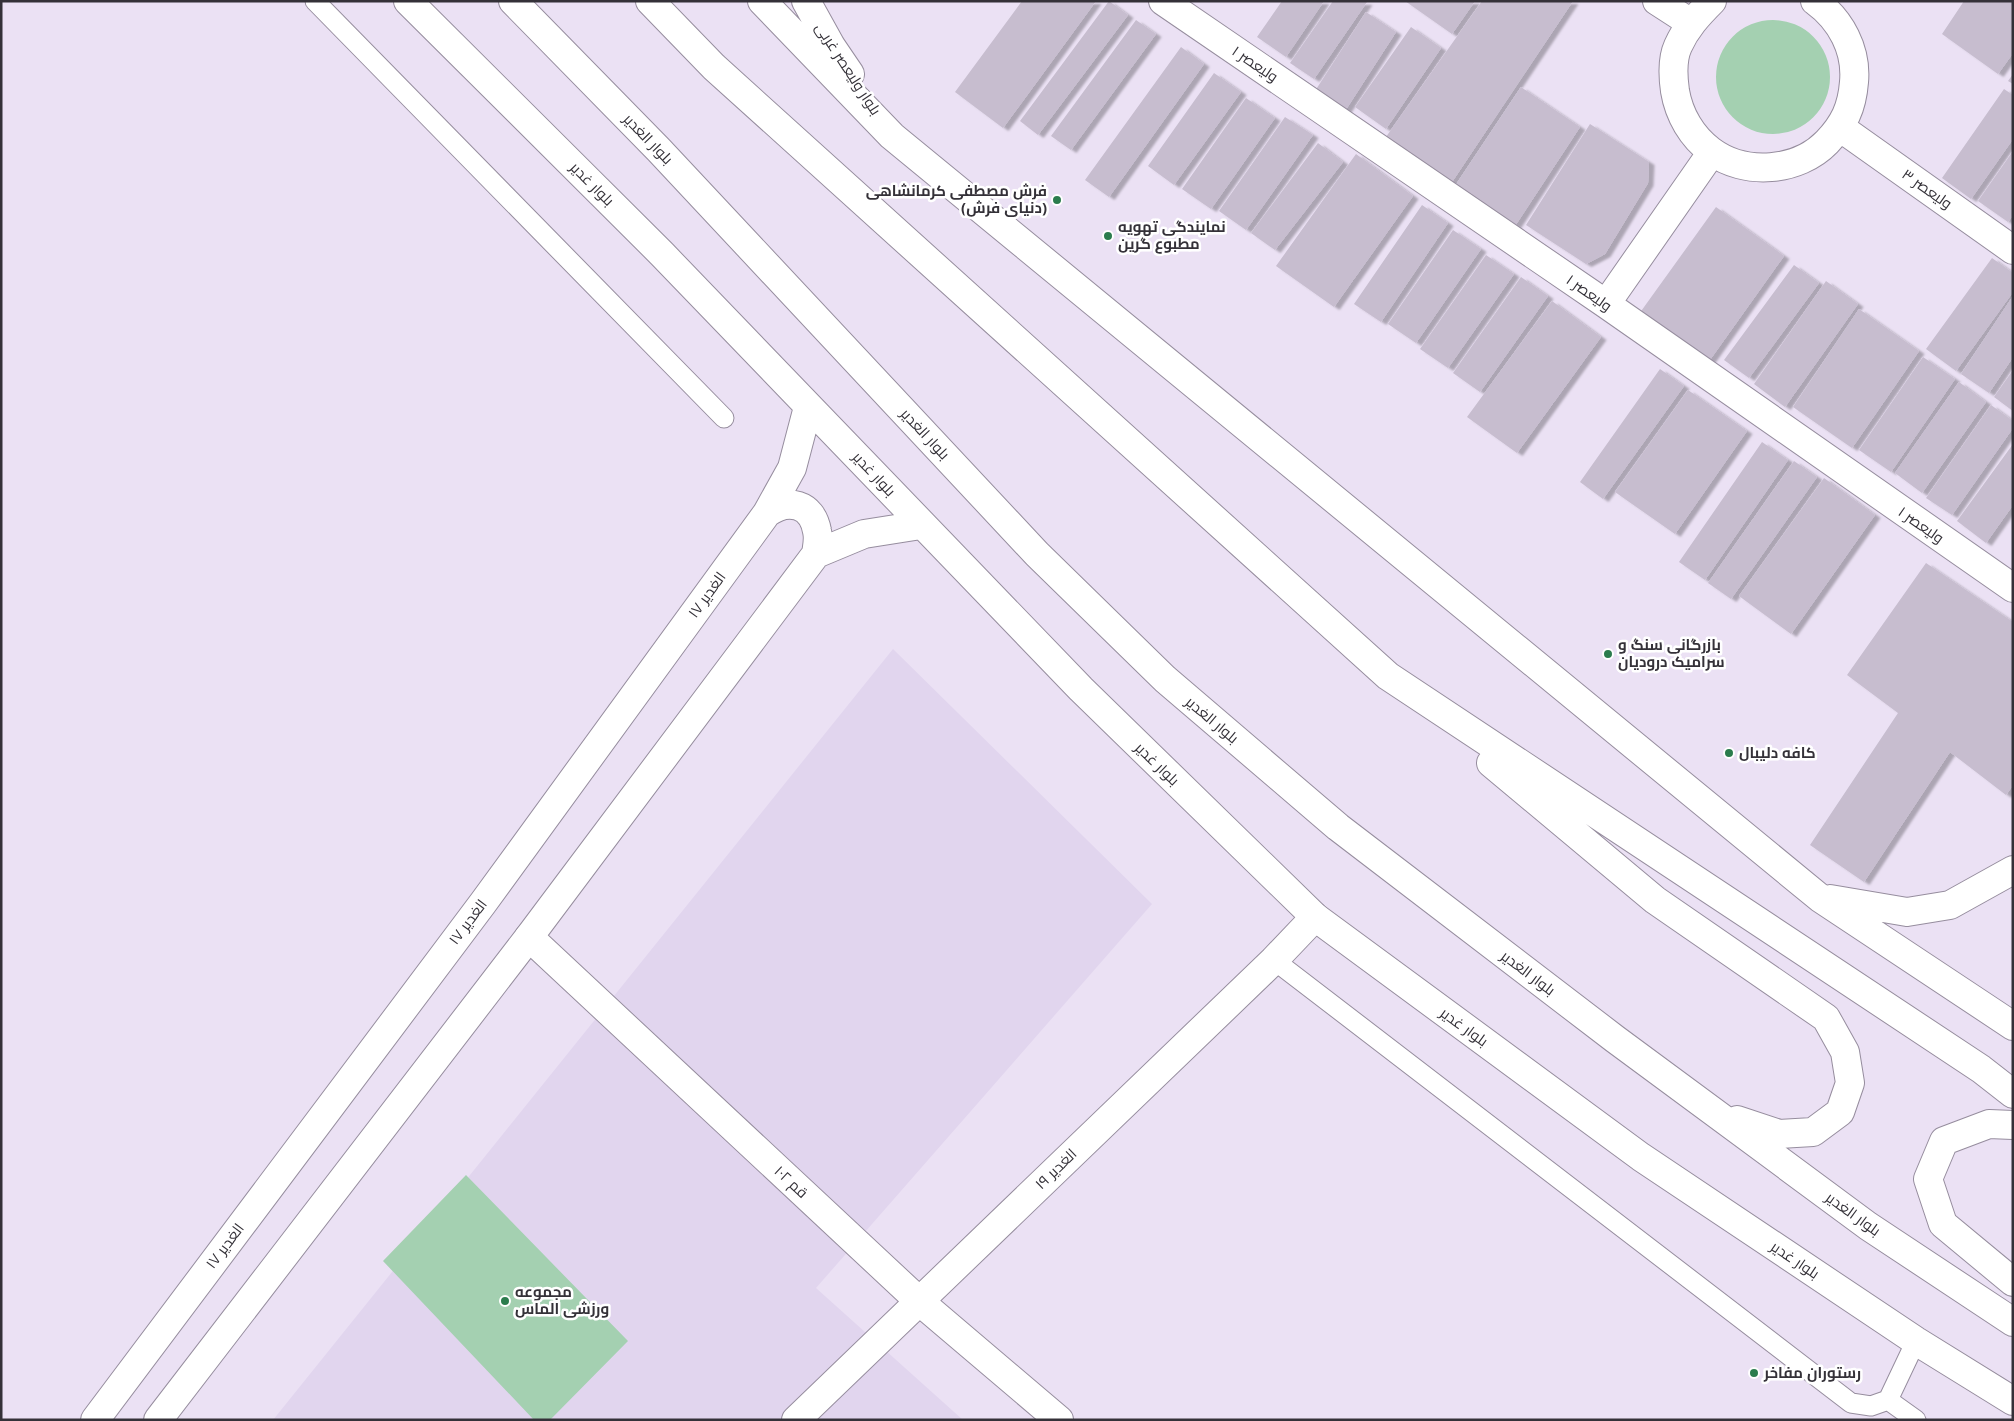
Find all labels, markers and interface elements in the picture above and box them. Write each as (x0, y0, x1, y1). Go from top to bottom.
street label: بلوار ولیعصر غربی (811, 18, 886, 119)
street label: ولیعصر ۱ (1229, 40, 1283, 86)
street label: بلوار الغدیر (619, 108, 678, 168)
street label: بلوار غدیر (566, 156, 619, 210)
street label: ولیعصر ۳ (1898, 164, 1957, 213)
place label: فرش مصطفی کرمانشاهی (دنیای فرش) (866, 180, 1047, 217)
marker: فرش مصطفی کرمانشاهی (دنیای فرش) (1051, 194, 1063, 206)
place label: نمایندگی تهویه مطبوع گرین (1118, 216, 1226, 254)
marker: نمایندگی تهویه مطبوع گرین (1102, 230, 1114, 242)
street label: ولیعصر ۱ (1563, 269, 1616, 315)
street label: بلوار الغدیر (896, 403, 955, 463)
street label: بلوار غدیر (848, 446, 901, 500)
street label: ولیعصر ۱ (1895, 501, 1948, 547)
street label: الغدیر ۱۷ (683, 567, 730, 621)
place label: بازرگانی سنگ و سرامیک درودیان (1618, 634, 1725, 671)
marker: بازرگانی سنگ و سرامیک درودیان (1602, 648, 1614, 660)
street label: بلوار الغدیر (1181, 691, 1243, 747)
street label: بلوار غدیر (1130, 736, 1184, 789)
place label: کافه دلیبال (1739, 742, 1816, 762)
marker: کافه دلیبال (1723, 747, 1735, 759)
street label: الغدیر ۱۷ (444, 895, 491, 948)
street label: بلوار الغدیر (1496, 945, 1560, 999)
street label: بلوار غدیر (1436, 1001, 1493, 1050)
street label: الغدیر ۱۹ (1030, 1144, 1080, 1193)
street label: قم ۱۰۲ (770, 1161, 813, 1203)
street label: بلوار الغدیر (1821, 1186, 1885, 1240)
street label: الغدیر ۱۷ (201, 1219, 248, 1272)
street label: بلوار غدیر (1767, 1235, 1824, 1283)
place label: مجموعه ورزشی الماس (515, 1281, 609, 1318)
marker: مجموعه ورزشی الماس (499, 1295, 511, 1307)
place label: رستوران مفاخر (1763, 1362, 1861, 1382)
marker: رستوران مفاخر (1748, 1367, 1760, 1379)

